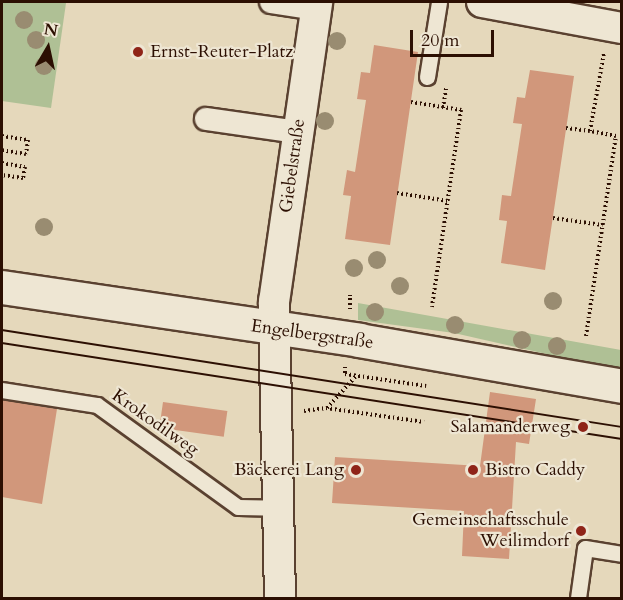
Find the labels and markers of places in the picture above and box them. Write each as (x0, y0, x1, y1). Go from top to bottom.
place label: Ernst-Reuter-Platz (150, 41, 293, 63)
marker: Ernst-Reuter-Platz (131, 45, 145, 59)
place label: Salamanderweg (451, 416, 570, 438)
marker: Salamanderweg (574, 418, 592, 436)
place label: Bäckerei Lang (234, 459, 344, 481)
place label: Bistro Caddy (485, 459, 585, 481)
marker: Bäckerei Lang (349, 463, 363, 477)
marker: Bistro Caddy (466, 463, 480, 477)
place label: Gemeinschaftsschule Weilimdorf (412, 510, 569, 552)
marker: Gemeinschaftsschule Weilimdorf (574, 524, 588, 538)

